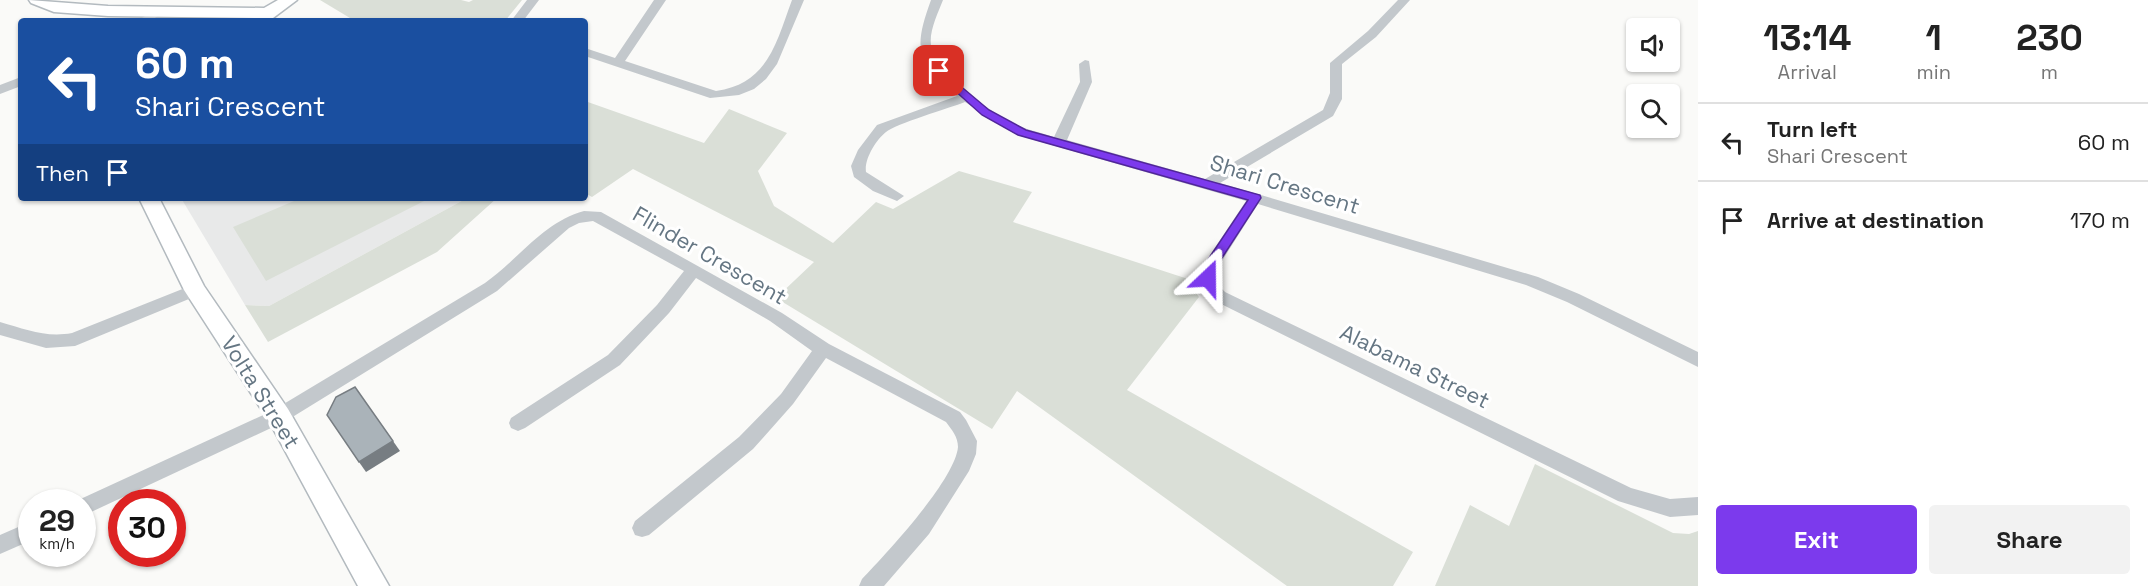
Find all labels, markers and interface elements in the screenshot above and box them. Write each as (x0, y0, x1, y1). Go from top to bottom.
text: 13:14 (1763, 15, 1851, 61)
text: 1 (1926, 15, 1942, 61)
text: 230 (2016, 15, 2083, 61)
map controls (1626, 18, 1680, 138)
button: sound (1626, 18, 1680, 72)
text: 60 m (135, 37, 235, 90)
icon: left (36, 42, 114, 120)
pin (913, 45, 964, 96)
icon: arrive (922, 54, 955, 87)
text: Arrival (1778, 59, 1837, 85)
text: min (1917, 59, 1951, 85)
text: m (2041, 59, 2058, 85)
button: search (1626, 84, 1680, 138)
text: Shari Crescent (135, 89, 325, 124)
text: Turn left (1767, 115, 1857, 143)
icon: left (1716, 126, 1749, 159)
text: 60 m (2078, 128, 2130, 156)
text: Shari Crescent (1767, 143, 1908, 169)
street label: Shari Crescent (1207, 148, 1363, 220)
icon: arrive (101, 156, 134, 189)
text: Then (36, 159, 89, 187)
street label: Flinder Crescent (628, 200, 792, 310)
icon: arrive (1716, 204, 1749, 237)
text: Arrive at destination (1767, 206, 1984, 234)
text: 170 m (2070, 206, 2130, 234)
position arrow (1176, 246, 1240, 310)
street label: Alabama Street (1336, 318, 1494, 414)
street label: Volta Street (215, 331, 307, 453)
speed limit sign: 30 (108, 489, 186, 567)
text: 29 (39, 501, 75, 540)
button: Exit (1716, 505, 1917, 574)
button: Share (1929, 505, 2130, 574)
text: km/h (39, 534, 75, 553)

